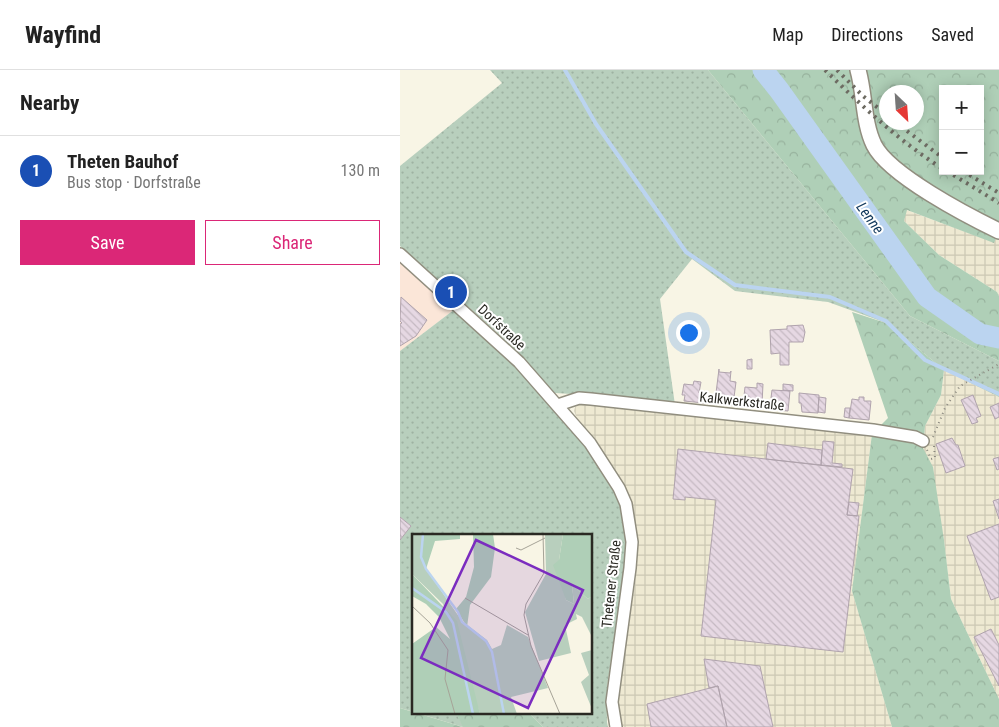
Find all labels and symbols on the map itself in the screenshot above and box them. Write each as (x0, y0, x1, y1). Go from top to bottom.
north arrow (879, 85, 924, 130)
water label: Lenne (853, 199, 888, 237)
pin: 1 (435, 273, 467, 311)
street label: Dorfstraße (475, 301, 529, 353)
your location (676, 320, 702, 346)
street label: Kalkwerkstraße (699, 389, 786, 413)
inset map (412, 534, 592, 714)
street label: Thetener Straße (598, 539, 624, 629)

